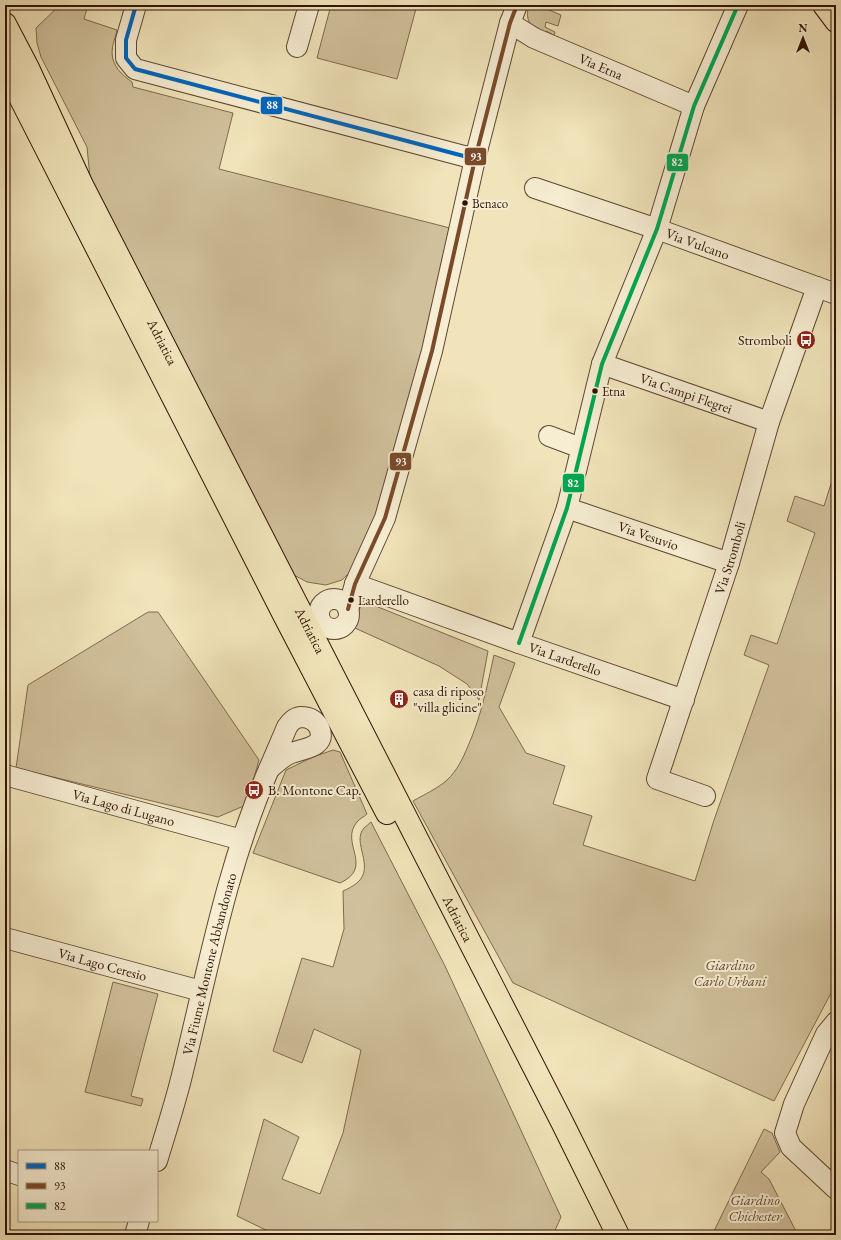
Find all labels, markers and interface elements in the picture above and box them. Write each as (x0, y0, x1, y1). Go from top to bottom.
north arrow (783, 18, 823, 58)
text: N (799, 21, 808, 35)
street label: Via Etna (576, 49, 626, 84)
line badge: 88 (260, 96, 283, 115)
text: 88 (266, 98, 278, 112)
line badge: 93 (464, 147, 487, 166)
text: 93 (470, 149, 482, 163)
line badge: 82 (666, 153, 689, 172)
text: 82 (671, 155, 683, 169)
place label: Benaco (472, 195, 508, 212)
marker: Benaco (460, 198, 470, 208)
street label: Via Vulcano (663, 224, 732, 264)
street label: Adriatica (143, 315, 182, 369)
bus stop icon: Stromboli (795, 329, 817, 351)
place label: Stromboli (738, 331, 793, 349)
street label: Via Campi Flegrei (637, 369, 735, 418)
place label: Etna (602, 383, 626, 400)
marker: Etna (590, 386, 600, 396)
line badge: 93 (389, 452, 412, 471)
text: 93 (395, 454, 407, 468)
line badge: 82 (562, 473, 585, 493)
text: 82 (567, 476, 579, 490)
street label: Via Vesuvio (616, 517, 681, 554)
street label: Via Stromboli (710, 519, 750, 596)
place label: Larderello (358, 592, 409, 609)
marker: Larderello (346, 595, 356, 605)
street label: Adriatica (290, 603, 330, 657)
street label: Via Larderello (526, 638, 604, 680)
place label: casa di riposo "villa glicine" (413, 682, 484, 716)
building icon: casa di riposo "villa glicine" (388, 688, 410, 710)
bus stop icon: B. Montone Cap. (243, 779, 265, 801)
place label: B. Montone Cap. (268, 781, 362, 799)
street label: Via Lago di Lugano (70, 785, 177, 830)
street label: Via Fiume Montone Abbandonato (178, 871, 241, 1057)
street label: Adriatica (438, 892, 477, 945)
street label: Via Lago Ceresio (56, 944, 149, 985)
park label: Giardino Carlo Urbani (694, 956, 767, 990)
legend (18, 1150, 158, 1222)
text: 88 (54, 1158, 66, 1174)
text: 93 (54, 1178, 66, 1194)
park label: Giardino Chichester (728, 1191, 782, 1225)
text: 82 (54, 1198, 66, 1214)

